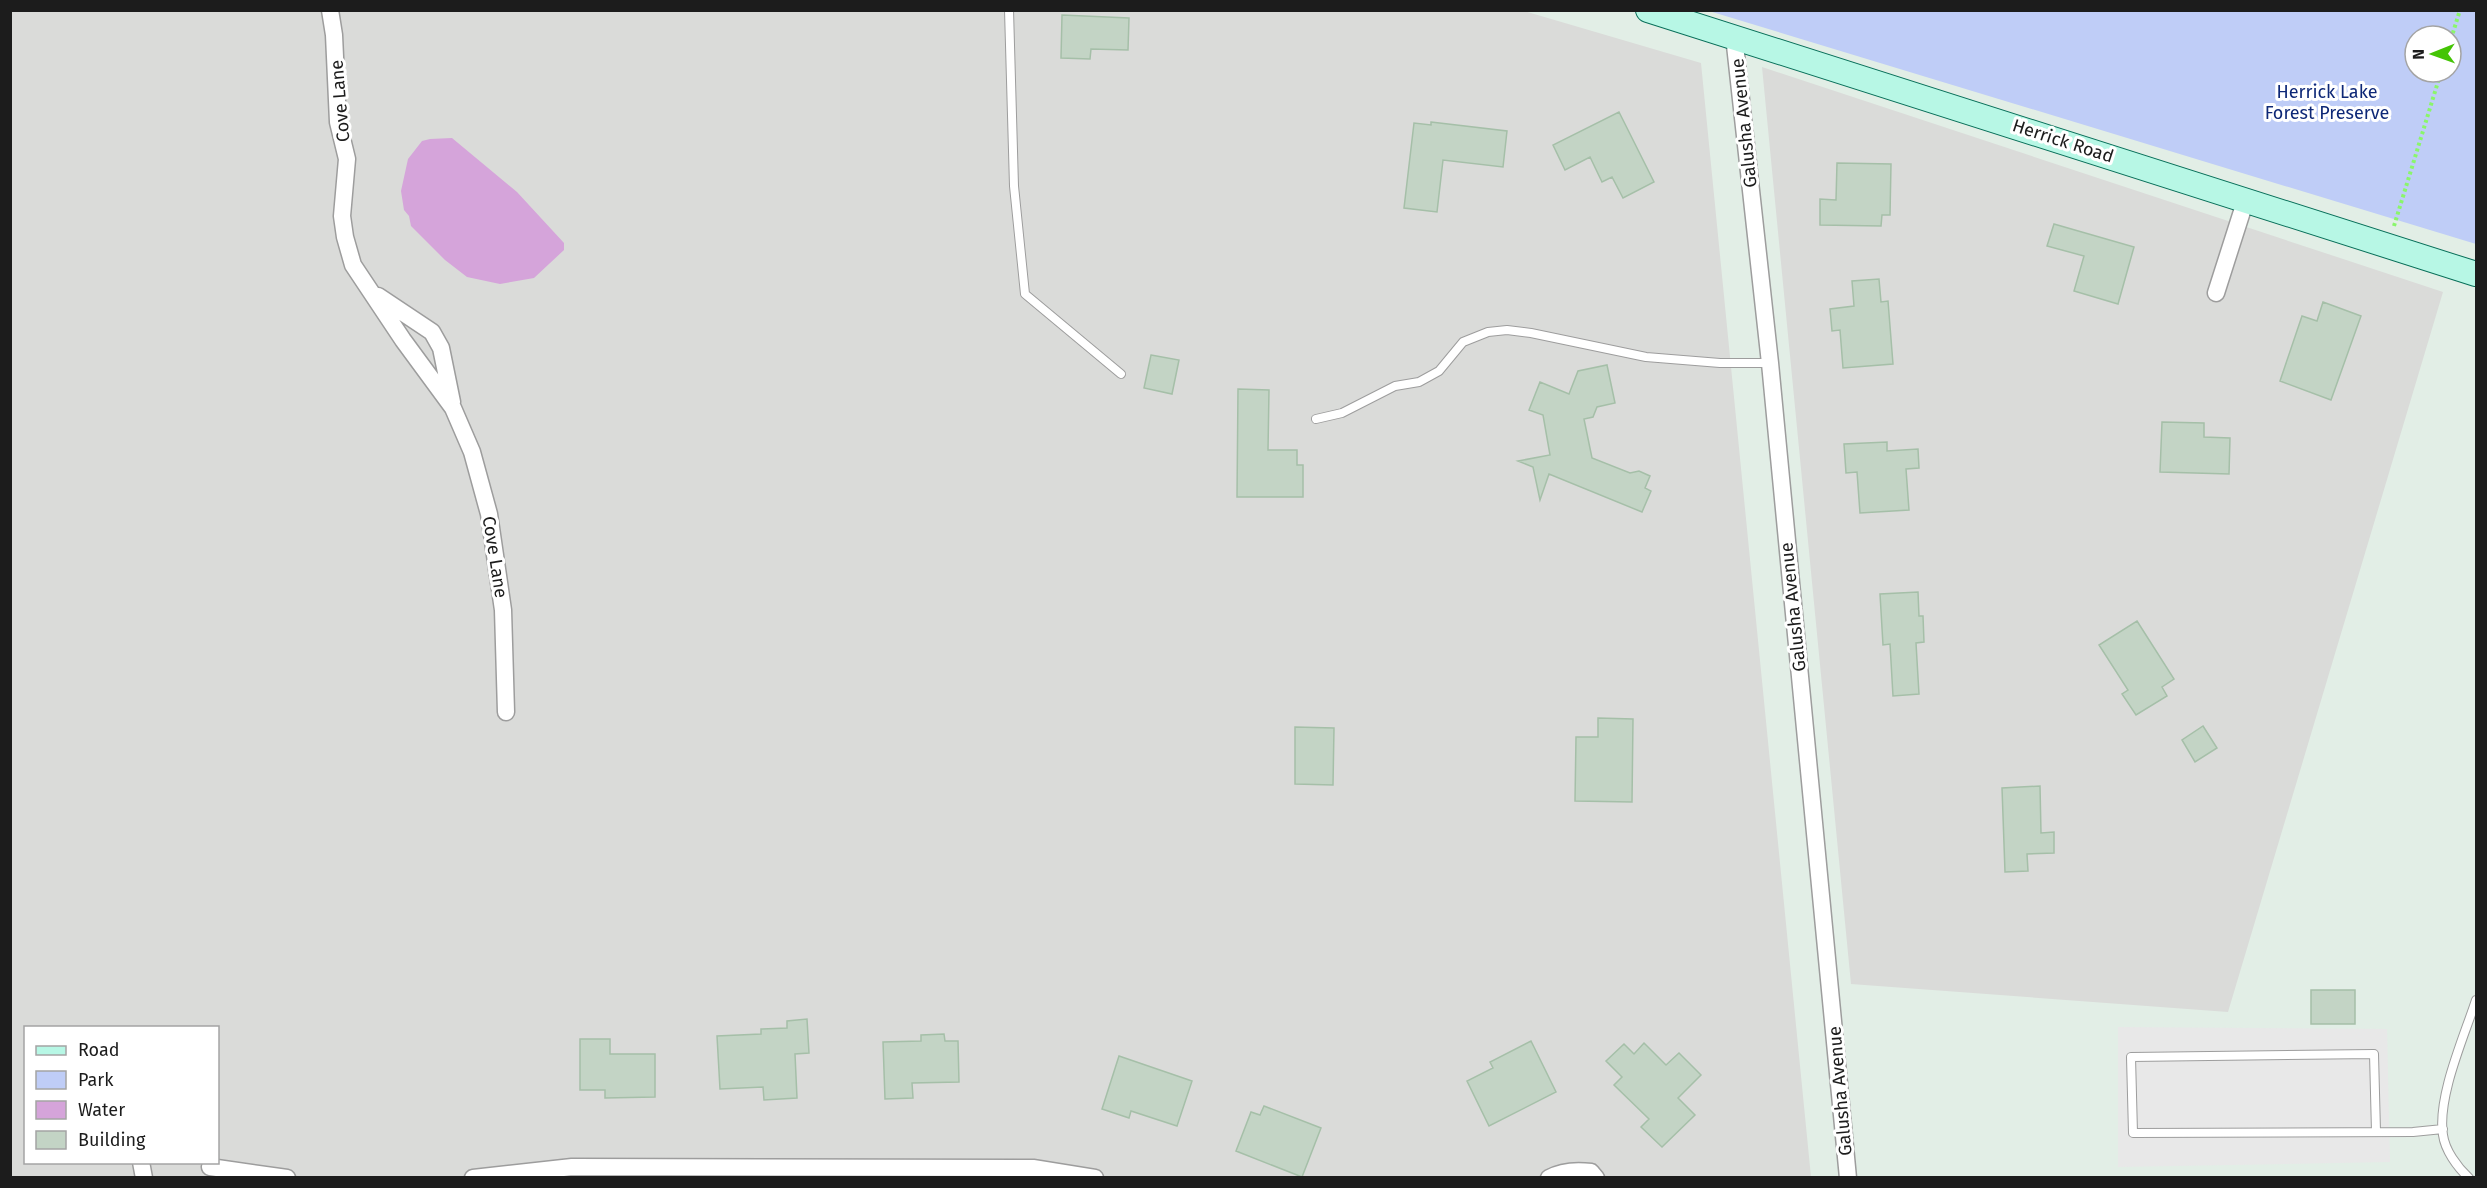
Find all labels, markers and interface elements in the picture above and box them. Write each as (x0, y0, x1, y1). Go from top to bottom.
north arrow (2403, 24, 2463, 84)
text: N (2409, 49, 2428, 60)
street label: Galusha Avenue (1726, 57, 1762, 189)
street label: Cove Lane (325, 59, 355, 143)
park label: Herrick Lake Forest Preserve (2265, 81, 2389, 124)
street label: Herrick Road (2010, 114, 2116, 168)
street label: Cove Lane (478, 515, 512, 599)
street label: Galusha Avenue (1775, 541, 1811, 673)
street label: Galusha Avenue (1823, 1025, 1857, 1157)
legend (24, 1026, 219, 1164)
text: Road (78, 1039, 120, 1061)
text: Park (78, 1069, 114, 1091)
text: Water (78, 1099, 125, 1121)
text: Building (78, 1129, 146, 1151)

